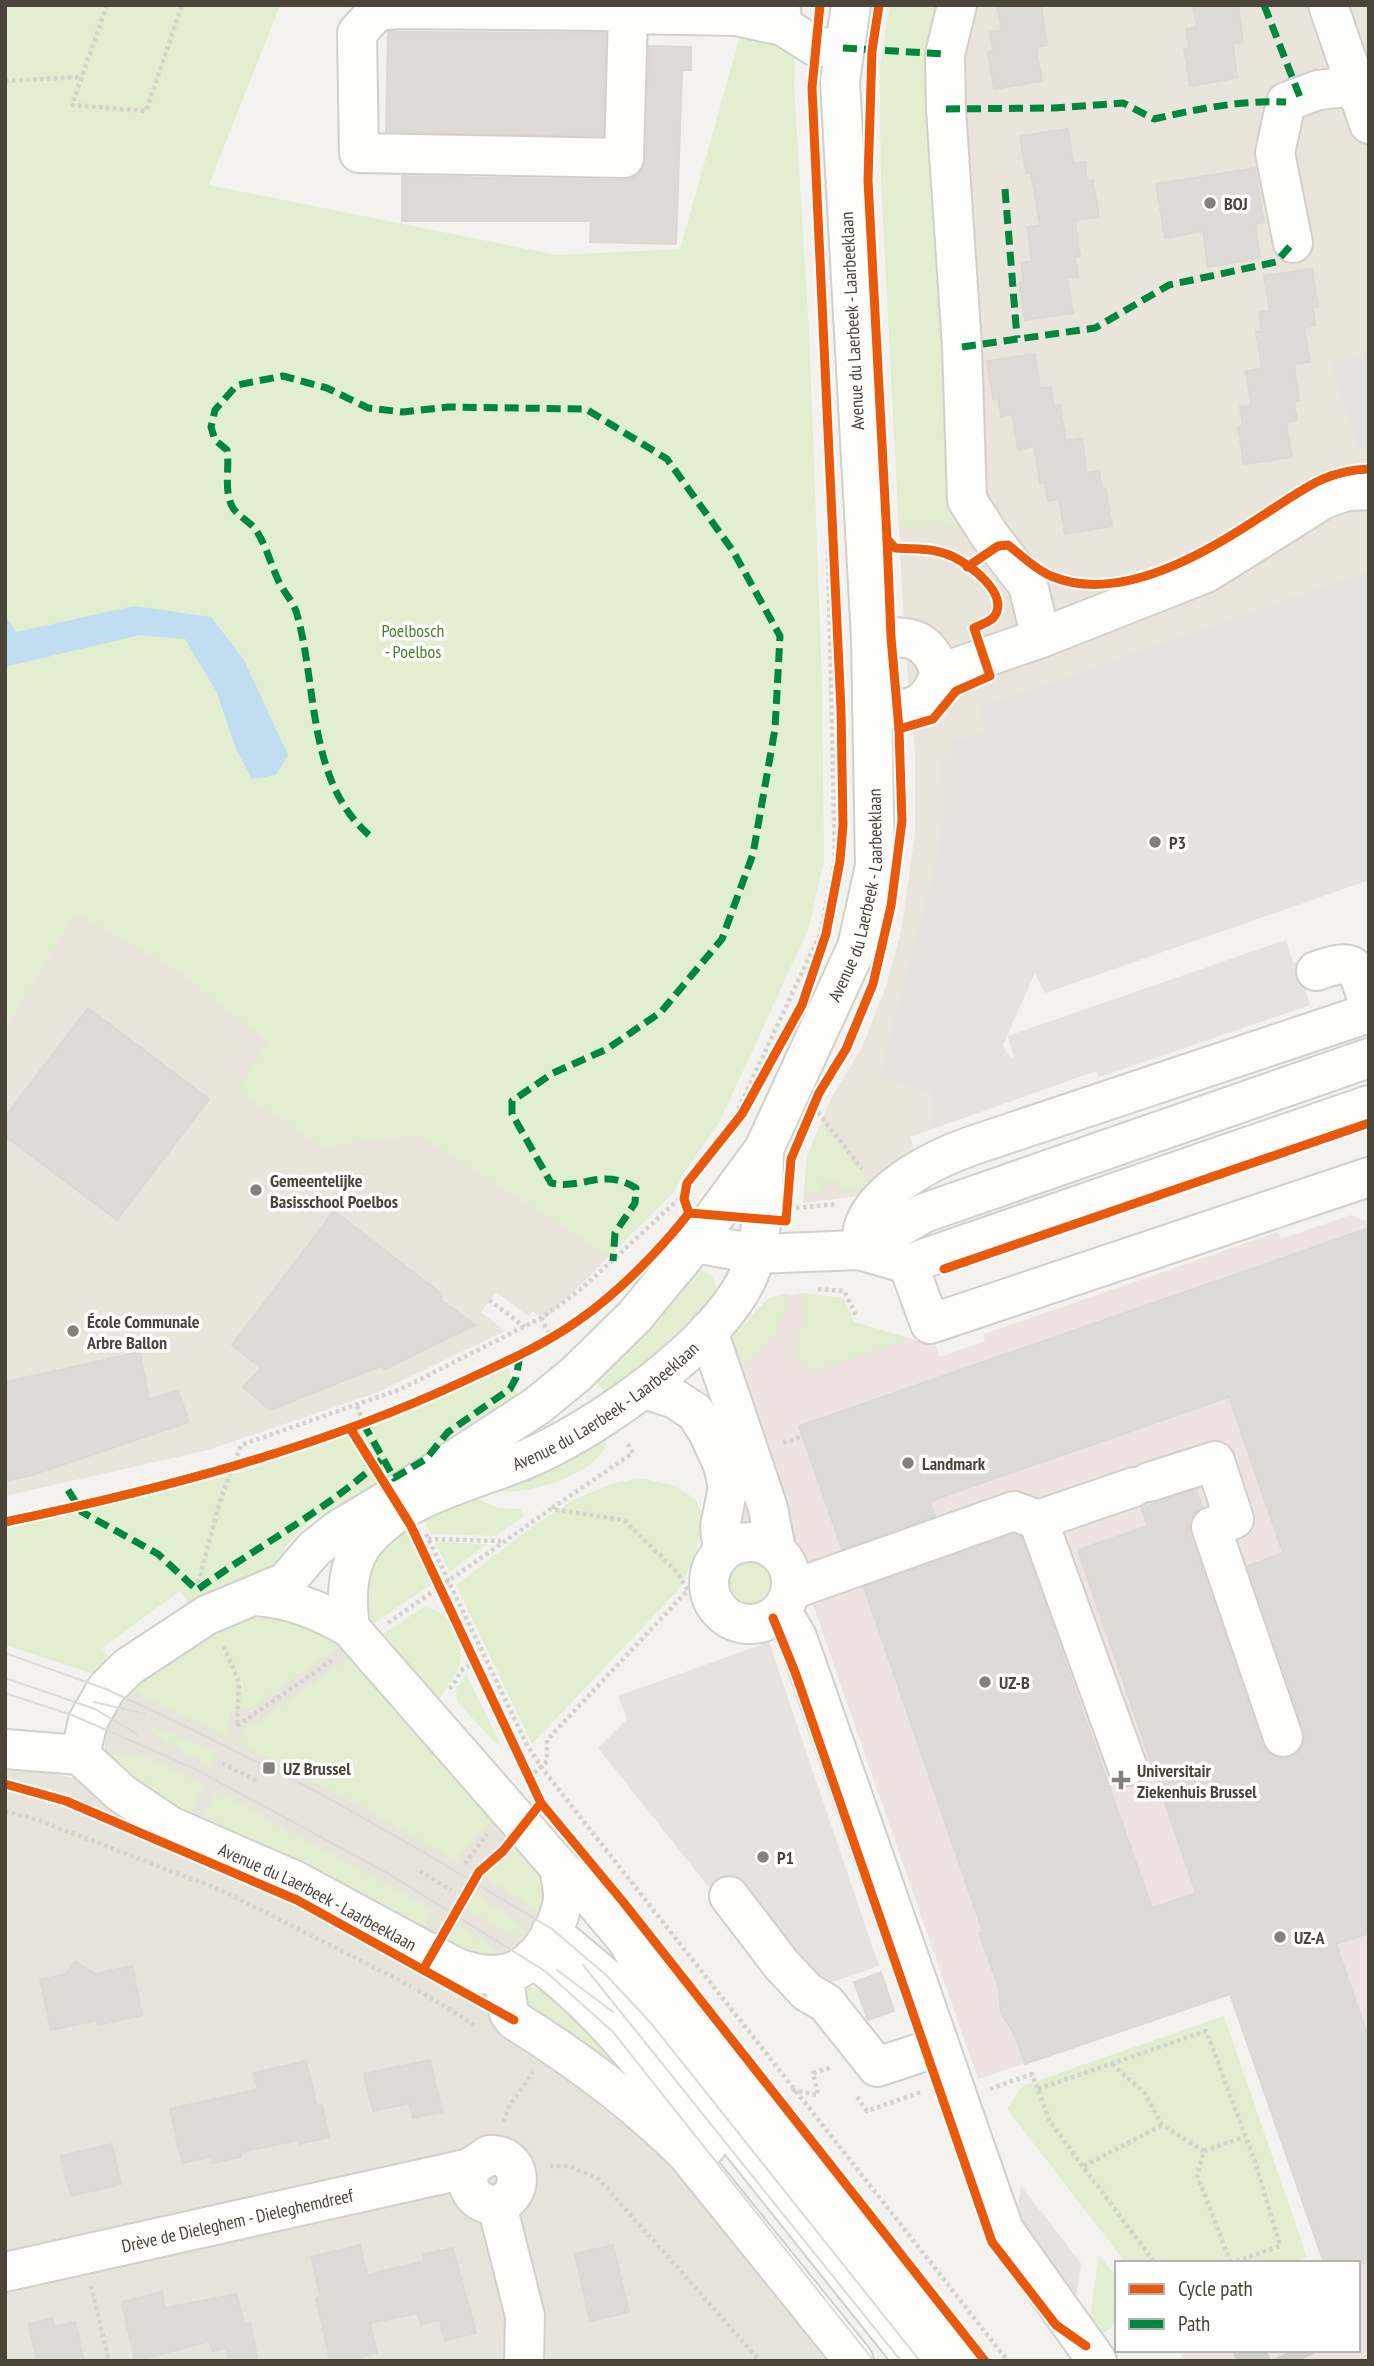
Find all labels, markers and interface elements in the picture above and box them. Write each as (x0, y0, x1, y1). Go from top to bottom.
place label: BOJ (1224, 192, 1248, 215)
marker: BOJ (1202, 195, 1218, 211)
street label: Avenue du Laerbeek - Laarbeeklaan (835, 211, 869, 431)
park label: Poelbosch - Poelbos (382, 619, 445, 663)
street label: Avenue du Laerbeek - Laarbeeklaan (822, 788, 887, 1005)
place label: P3 (1169, 831, 1186, 854)
marker: P3 (1147, 834, 1163, 850)
place label: Gemeentelijke Basisschool Poelbos (270, 1169, 398, 1213)
marker: Gemeentelijke Basisschool Poelbos (248, 1182, 264, 1198)
place label: École Communale Arbre Ballon (86, 1310, 200, 1354)
marker: École Communale Arbre Ballon (65, 1323, 81, 1339)
street label: Avenue du Laerbeek - Laarbeeklaan (509, 1337, 703, 1475)
place label: Landmark (922, 1452, 986, 1475)
marker: Landmark (900, 1455, 916, 1471)
place label: UZ-B (999, 1671, 1030, 1694)
marker: UZ-B (977, 1674, 993, 1690)
place label: UZ Brussel (283, 1757, 351, 1780)
place label: Universitair Ziekenhuis Brussel (1137, 1759, 1257, 1803)
marker: UZ Brussel (261, 1760, 277, 1776)
marker: Universitair Ziekenhuis Brussel (1111, 1770, 1131, 1790)
street label: Avenue du Laerbeek - Laarbeeklaan (215, 1837, 421, 1956)
place label: P1 (777, 1846, 794, 1869)
marker: P1 (755, 1849, 771, 1865)
place label: UZ-A (1294, 1926, 1326, 1949)
marker: UZ-A (1272, 1929, 1288, 1945)
street label: Drève de Dieleghem - Dieleghemdreef (119, 2183, 357, 2257)
legend (1115, 2261, 1360, 2352)
text: Cycle path (1178, 2275, 1253, 2302)
text: Path (1178, 2310, 1210, 2337)

